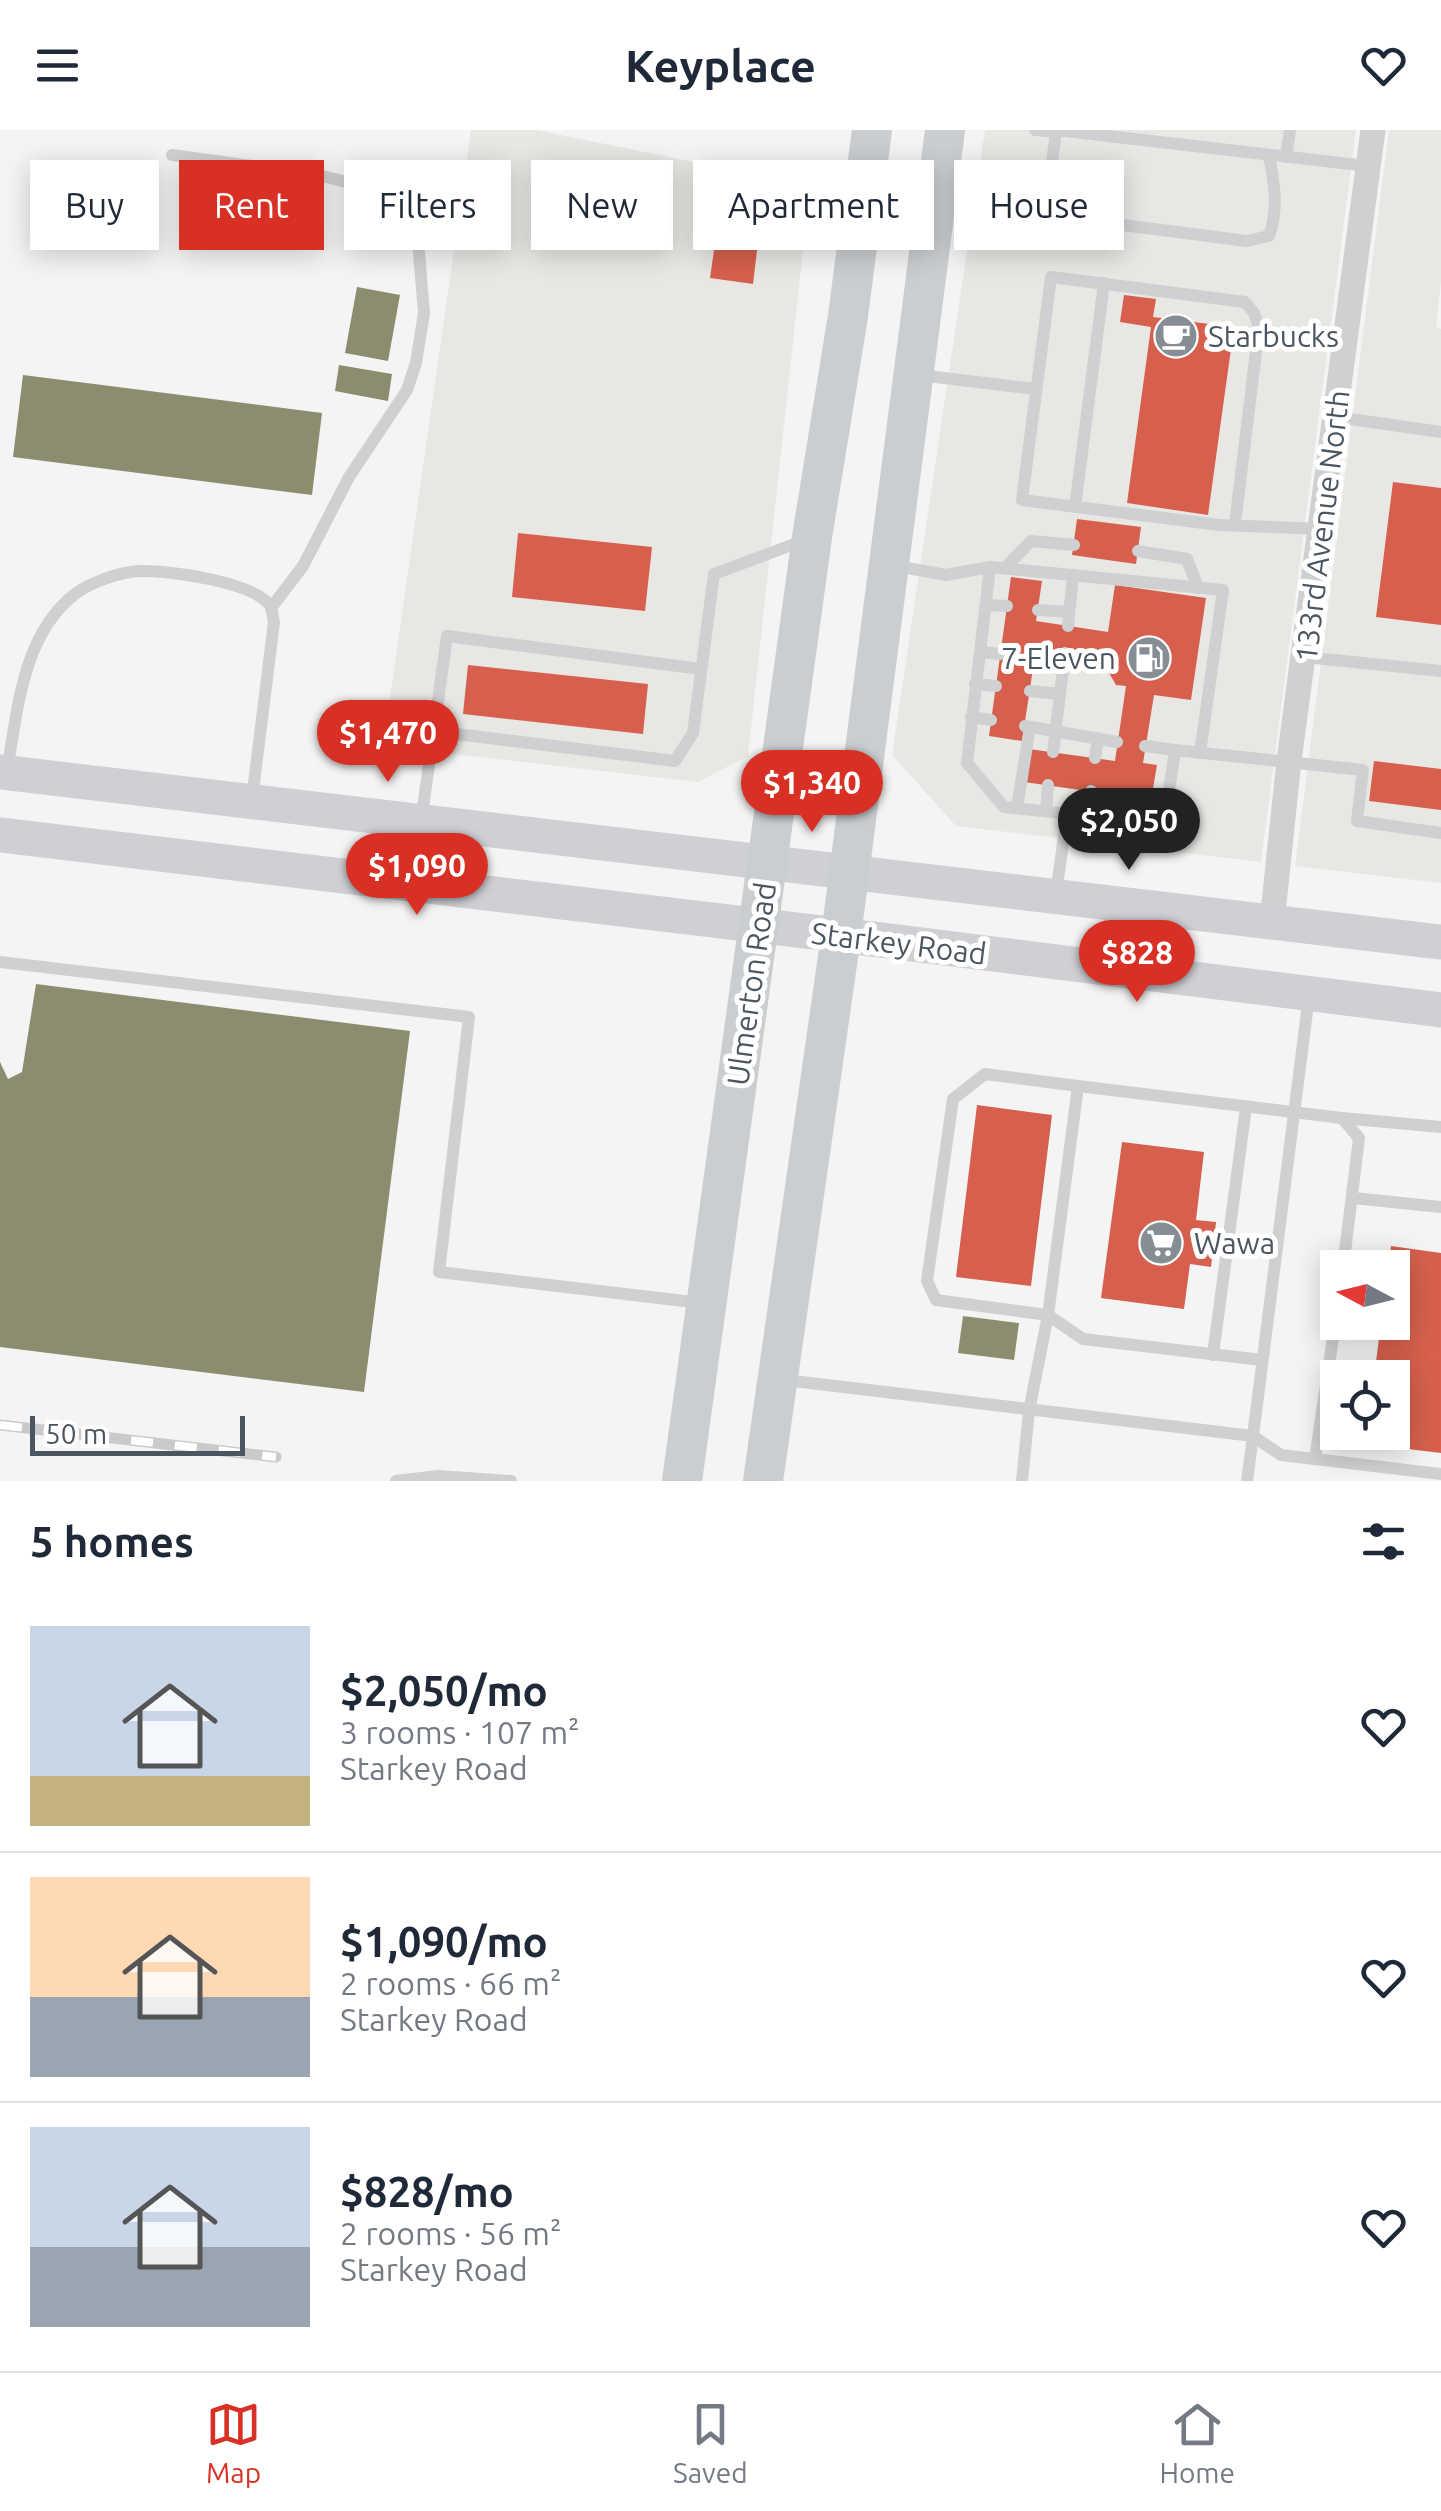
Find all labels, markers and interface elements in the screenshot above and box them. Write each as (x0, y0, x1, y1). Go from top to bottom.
icon: menu (30, 38, 85, 93)
icon: heart (1356, 38, 1411, 93)
text: Keyplace (625, 40, 816, 91)
chip: Buy (30, 160, 159, 250)
chip: Rent (179, 160, 324, 250)
chip: Filters (344, 160, 511, 250)
chip: New (531, 160, 673, 250)
chip: Apartment (693, 160, 934, 250)
chip: House (954, 160, 1124, 250)
cafe icon: Starbucks (1153, 313, 1199, 359)
place label: Starbucks (1208, 319, 1339, 353)
street label: 133rd Avenue North (1288, 388, 1356, 664)
fuel station icon: 7-Eleven (1126, 635, 1172, 681)
place label: 7-Eleven (1001, 641, 1116, 675)
pin: $1,470 (307, 700, 469, 785)
text: $1,470 (339, 714, 437, 750)
pin: $1,340 (731, 750, 893, 835)
text: $1,340 (763, 764, 861, 800)
pin: $2,050 (1048, 788, 1210, 873)
text: $2,050 (1080, 802, 1178, 838)
pin: $1,090 (336, 833, 498, 918)
text: $1,090 (368, 847, 466, 883)
street label: Ulmerton Road (720, 880, 782, 1088)
street label: Starkey Road (810, 915, 988, 971)
pin: $828 (1078, 920, 1196, 1005)
text: $828 (1101, 934, 1173, 970)
supermarket icon: Wawa (1138, 1220, 1184, 1266)
place label: Wawa (1194, 1226, 1275, 1260)
north arrow (1320, 1250, 1410, 1340)
map controls (1320, 1250, 1410, 1450)
button: locate (1320, 1360, 1410, 1450)
scale bar (30, 1411, 245, 1456)
text: 50 m (45, 1418, 107, 1449)
icon: filters (1356, 1514, 1411, 1569)
text: 5 homes (30, 1518, 194, 1565)
icon: home (110, 1666, 230, 1786)
text: $2,050/mo (340, 1667, 548, 1714)
icon: heart (1356, 1699, 1411, 1754)
text: 3 rooms · 107 m² (340, 1714, 580, 1750)
text: Starkey Road (340, 1750, 528, 1786)
icon: home (110, 1917, 230, 2037)
text: $1,090/mo (340, 1918, 548, 1965)
icon: heart (1356, 1950, 1411, 2005)
text: 2 rooms · 66 m² (340, 1965, 561, 2001)
text: Starkey Road (340, 2001, 528, 2037)
icon: home (110, 2167, 230, 2287)
text: $828/mo (340, 2168, 514, 2215)
icon: heart (1356, 2200, 1411, 2255)
text: 2 rooms · 56 m² (340, 2215, 561, 2251)
text: Starkey Road (340, 2251, 528, 2287)
tab: Map (206, 2397, 261, 2488)
tab: Saved (673, 2397, 748, 2488)
tab: Home (1159, 2397, 1235, 2488)

